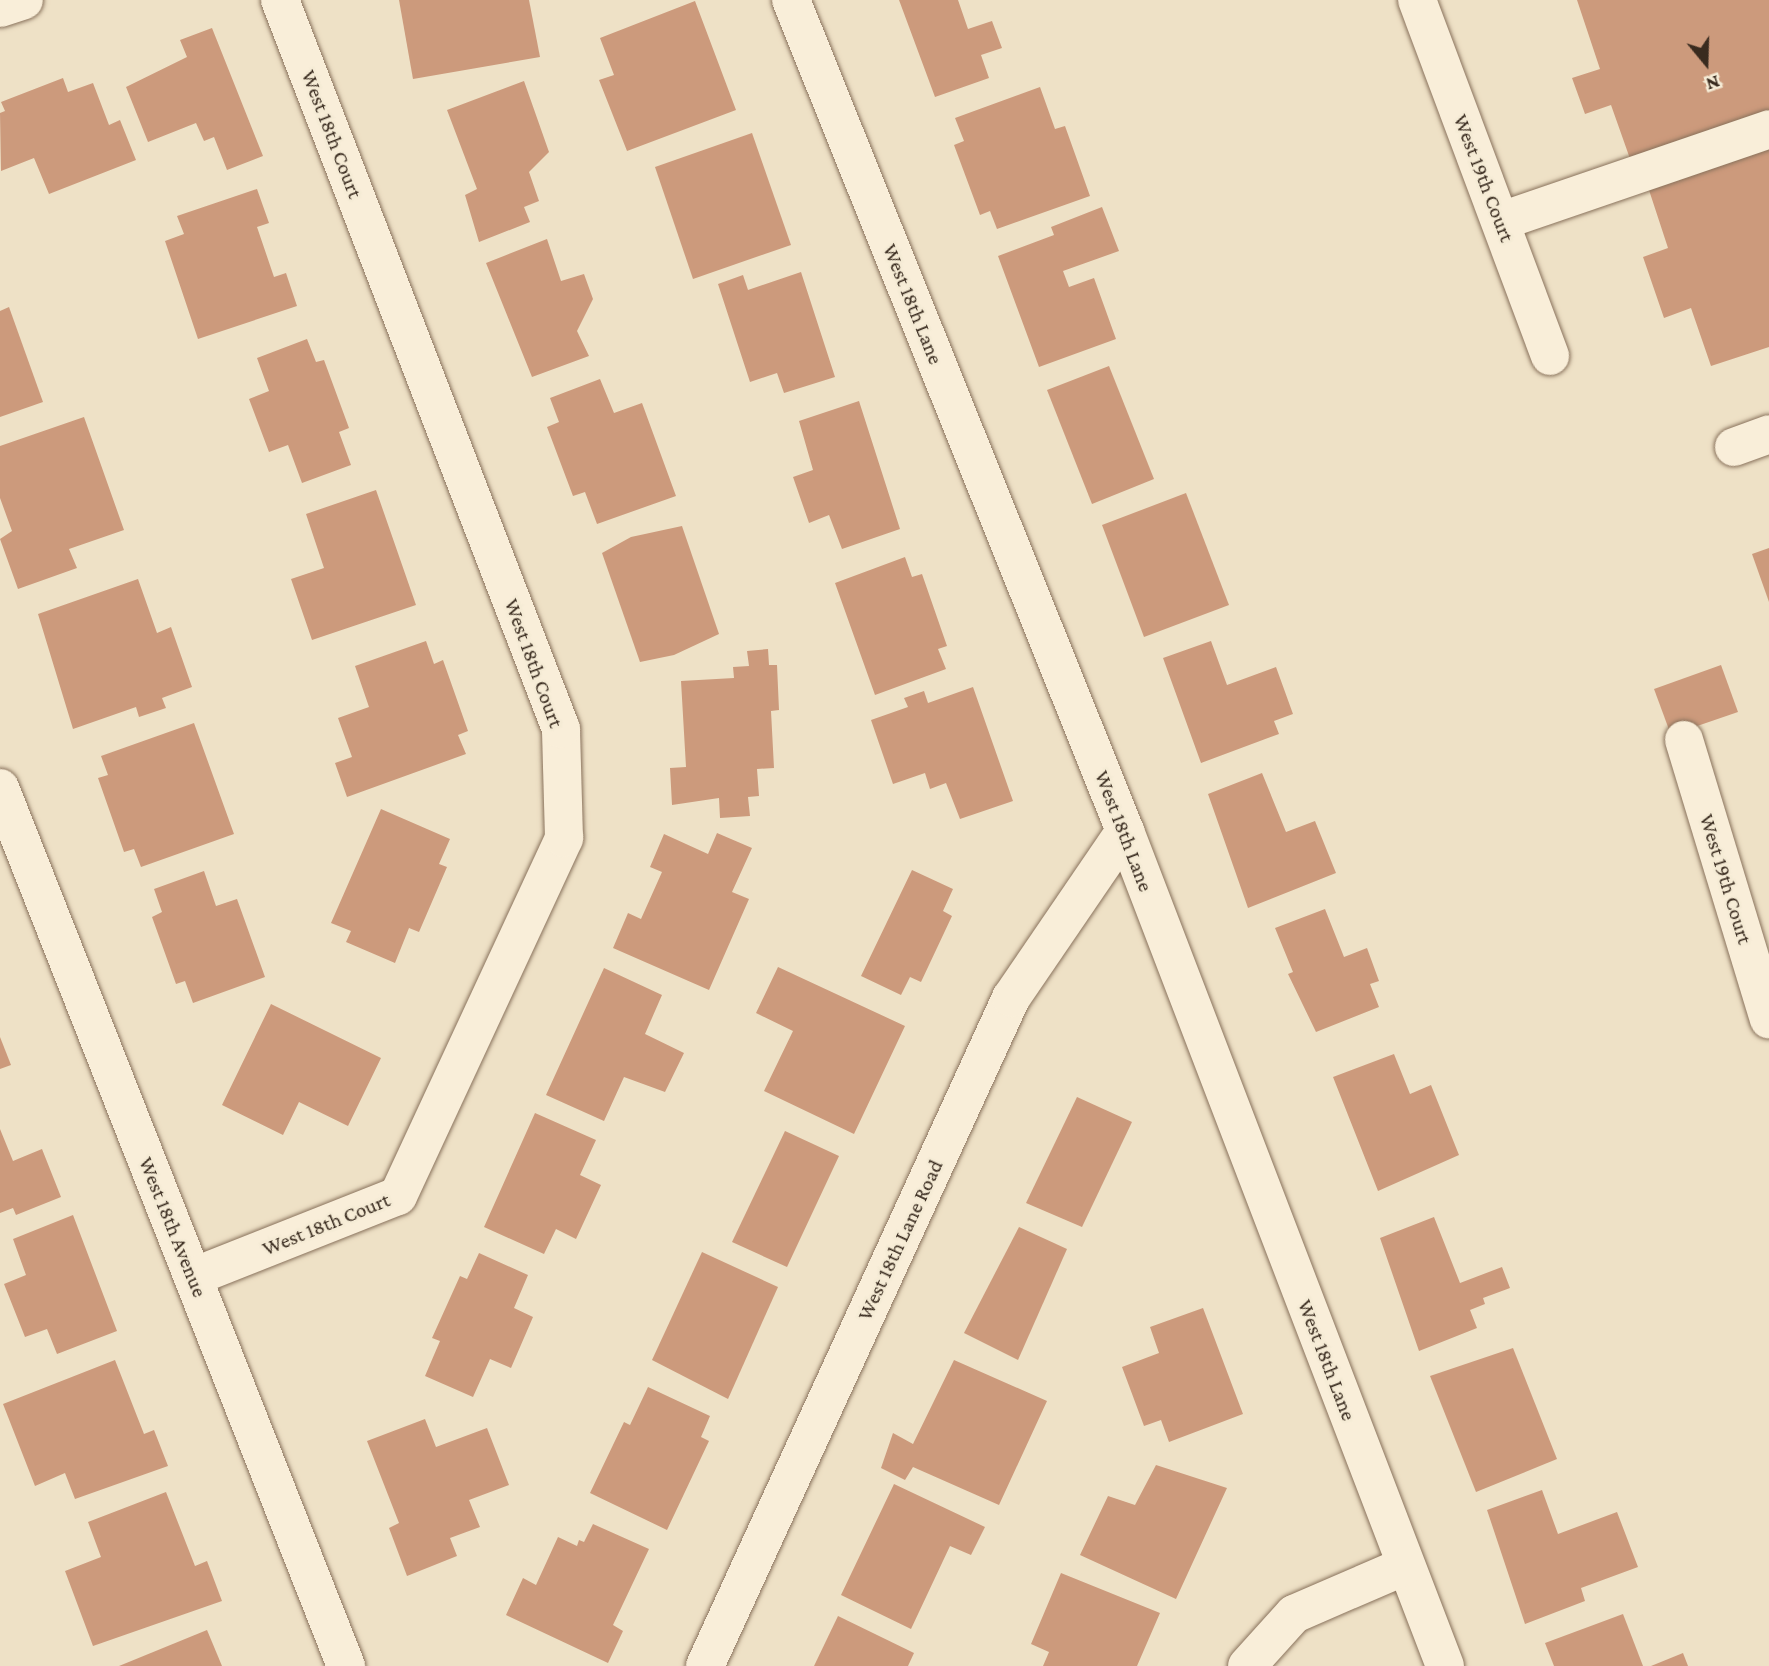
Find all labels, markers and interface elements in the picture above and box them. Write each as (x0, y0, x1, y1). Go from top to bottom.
north arrow (1671, 28, 1741, 98)
street label: West 18th Court (296, 66, 368, 202)
text: N (1703, 71, 1723, 95)
street label: West 19th Court (1448, 111, 1520, 245)
street label: West 18th Lane (877, 240, 949, 368)
street label: West 18th Court (499, 595, 569, 731)
street label: West 18th Lane (1089, 767, 1159, 895)
street label: West 19th Court (1694, 811, 1758, 947)
street label: West 18th Avenue (133, 1153, 213, 1301)
street label: West 18th Lane Road (852, 1156, 948, 1324)
street label: West 18th Court (259, 1187, 393, 1261)
street label: West 18th Lane (1292, 1296, 1362, 1424)

